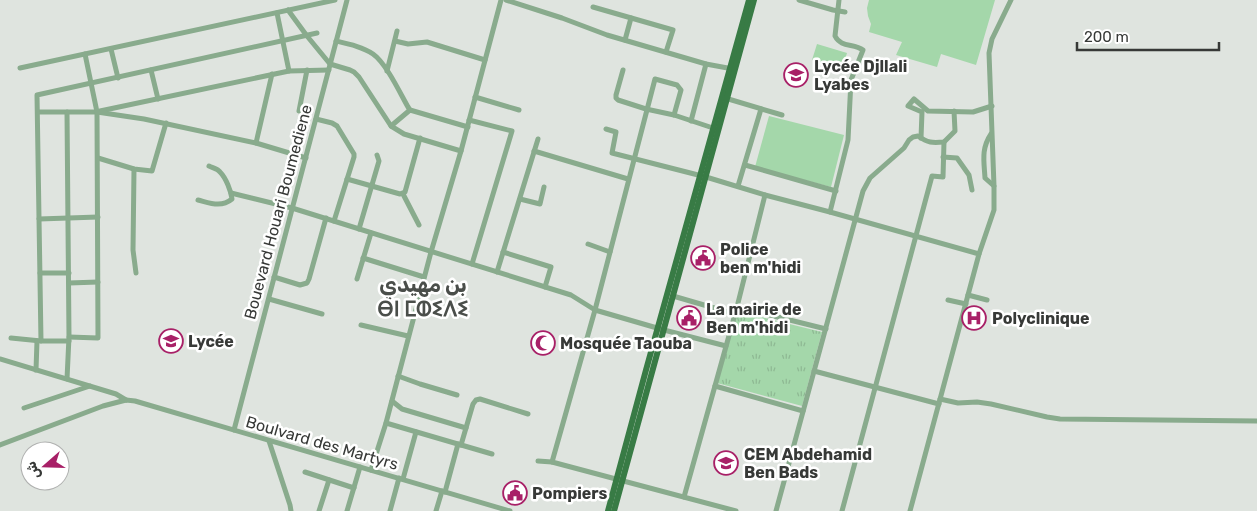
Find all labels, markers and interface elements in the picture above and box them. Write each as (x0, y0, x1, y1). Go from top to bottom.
scale bar (1077, 20, 1220, 52)
text: 200 m (1084, 28, 1129, 46)
place label: Lycée Djllali Lyabes (814, 57, 907, 94)
school or university icon: Lycée Djllali Lyabes (783, 62, 809, 88)
street label: Bouevard Houari Boumediene (240, 103, 316, 321)
place label: Police ben m'hidi (720, 240, 801, 277)
public building icon: Police ben m'hidi (690, 245, 716, 271)
district label: بن مهيدي ⴱⵏ ⵎⵀⵉⴷⵉ (377, 272, 469, 321)
place label: La mairie de Ben m'hidi (706, 300, 801, 337)
public building icon: La mairie de Ben m'hidi (676, 305, 702, 331)
hospital icon: Polyclinique (961, 305, 987, 331)
place label: Polyclinique (992, 309, 1090, 328)
school or university icon: Lycée (158, 328, 184, 354)
mosque icon: Mosquée Taouba (530, 330, 556, 356)
place label: Lycée (188, 332, 234, 351)
place label: Mosquée Taouba (560, 334, 692, 353)
street label: Boulvard des Martyrs (244, 412, 400, 474)
north arrow (20, 441, 70, 491)
place label: CEM Abdehamid Ben Bads (744, 445, 872, 482)
school or university icon: CEM Abdehamid Ben Bads (713, 450, 739, 476)
text: ش (22, 459, 44, 482)
public building icon: Pompiers (502, 480, 528, 506)
place label: Pompiers (532, 484, 608, 503)

